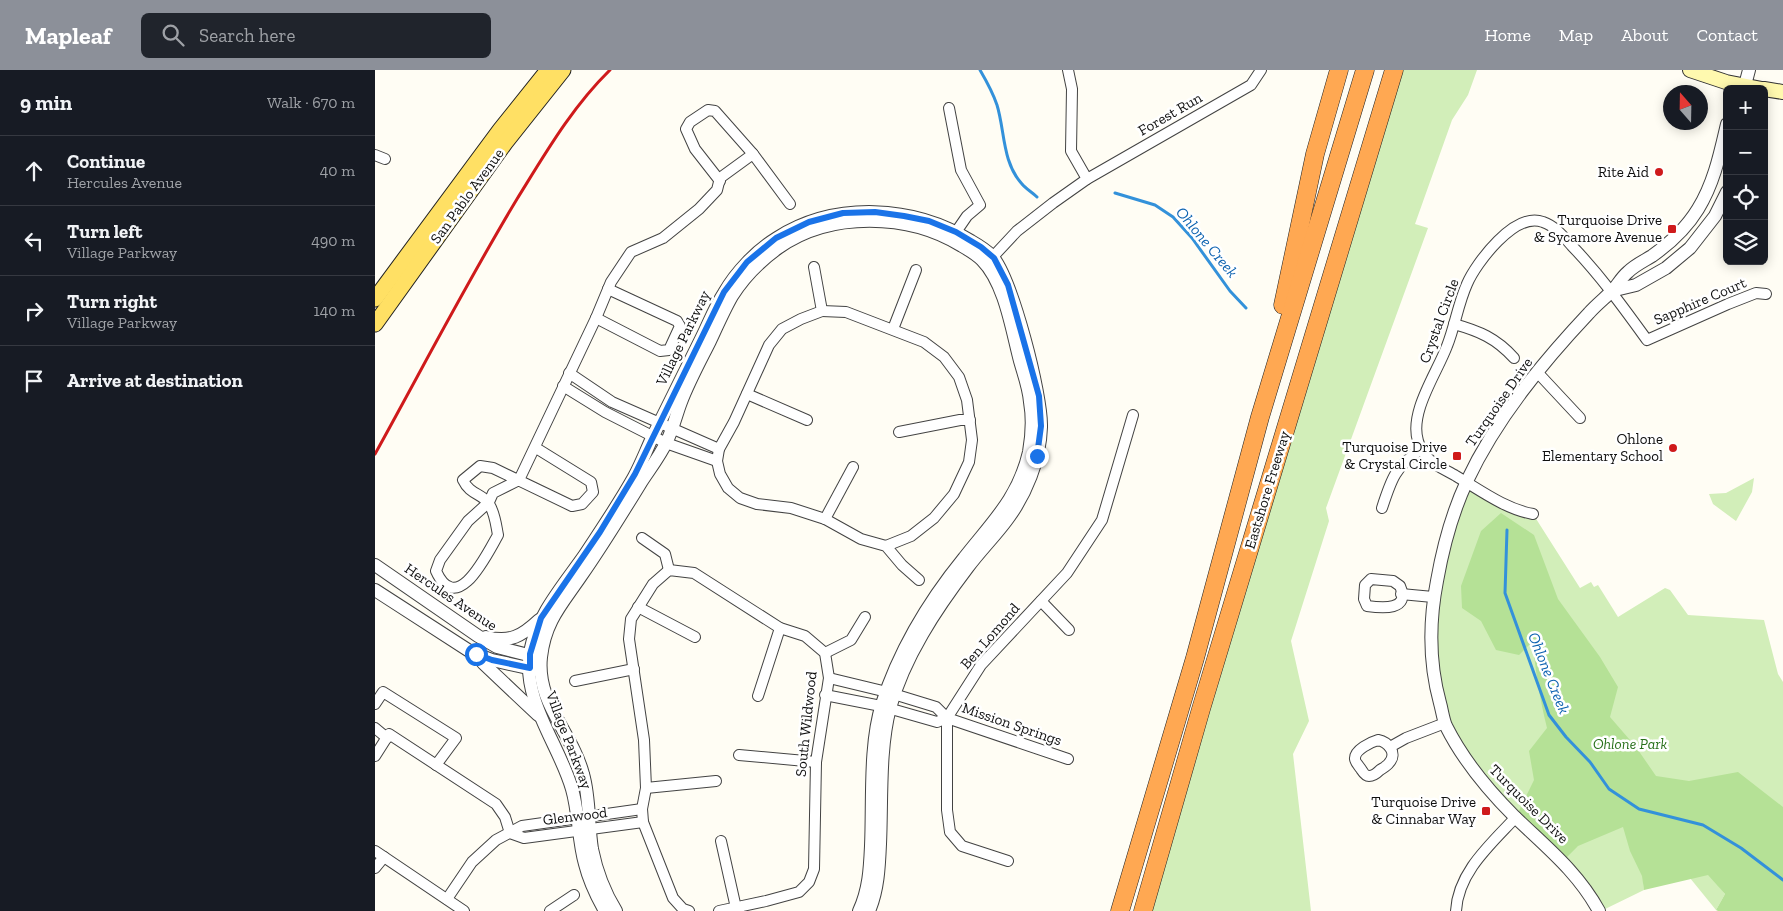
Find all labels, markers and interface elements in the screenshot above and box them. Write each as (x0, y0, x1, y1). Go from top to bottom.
search box (141, 13, 491, 58)
text: Mapleaf (25, 21, 111, 50)
icon: search (159, 21, 187, 49)
text: Search here (199, 24, 295, 47)
text: Home (1484, 24, 1531, 46)
text: Map (1559, 24, 1593, 46)
text: About (1621, 24, 1668, 46)
text: Contact (1696, 24, 1758, 46)
north arrow (1663, 85, 1708, 130)
map controls (1723, 85, 1768, 265)
button: + (1723, 85, 1768, 130)
street label: Forest Run (1135, 88, 1206, 140)
text: 9 min (20, 90, 72, 115)
text: Walk · 670 m (267, 93, 355, 112)
button: − (1723, 130, 1768, 175)
street label: San Pablo Avenue (426, 145, 508, 247)
text: Continue (67, 150, 145, 173)
icon: ahead (20, 157, 48, 185)
text: 40 m (320, 161, 355, 180)
place label: Rite Aid (1598, 163, 1650, 181)
marker: Rite Aid (1653, 166, 1665, 178)
text: Hercules Avenue (67, 173, 182, 192)
button: locate (1723, 175, 1768, 220)
water label: Ohlone Creek (1172, 203, 1242, 281)
place label: Turquoise Drive & Sycamore Avenue (1534, 211, 1662, 246)
text: Turn left (67, 220, 142, 243)
button: layers (1723, 220, 1768, 265)
marker: Turquoise Drive & Sycamore Avenue (1666, 223, 1678, 235)
icon: left (20, 227, 48, 255)
text: 490 m (311, 231, 355, 250)
text: Village Parkway (67, 243, 177, 262)
street label: Sapphire Court (1651, 273, 1749, 329)
street label: Crystal Circle (1415, 276, 1463, 366)
street label: Village Parkway (652, 287, 714, 389)
text: Turn right (67, 290, 157, 313)
icon: right (20, 297, 48, 325)
text: 140 m (314, 301, 355, 320)
text: Village Parkway (67, 313, 177, 332)
street label: Turquoise Drive (1462, 354, 1536, 450)
icon: arrive (20, 367, 48, 395)
text: Arrive at destination (67, 369, 243, 392)
street label: Eastshore Freeway (1241, 429, 1294, 551)
place label: Ohlone Elementary School (1542, 430, 1663, 465)
place label: Turquoise Drive & Crystal Circle (1342, 438, 1447, 473)
marker: Ohlone Elementary School (1667, 442, 1679, 454)
route end (1026, 445, 1049, 468)
marker: Turquoise Drive & Crystal Circle (1451, 450, 1463, 462)
street label: Hercules Avenue (401, 559, 501, 635)
street label: Ben Lomond (956, 599, 1024, 673)
water label: Ohlone Creek (1524, 629, 1574, 717)
route start (465, 643, 488, 666)
street label: South Wildwood (792, 670, 821, 778)
street label: Village Parkway (542, 688, 596, 792)
street label: Mission Springs (960, 698, 1064, 750)
park label: Ohlone Park (1593, 735, 1667, 753)
street label: Turquoise Drive (1486, 761, 1572, 847)
place label: Turquoise Drive & Cinnabar Way (1371, 793, 1476, 828)
street label: Glenwood (542, 803, 609, 829)
marker: Turquoise Drive & Cinnabar Way (1480, 805, 1492, 817)

